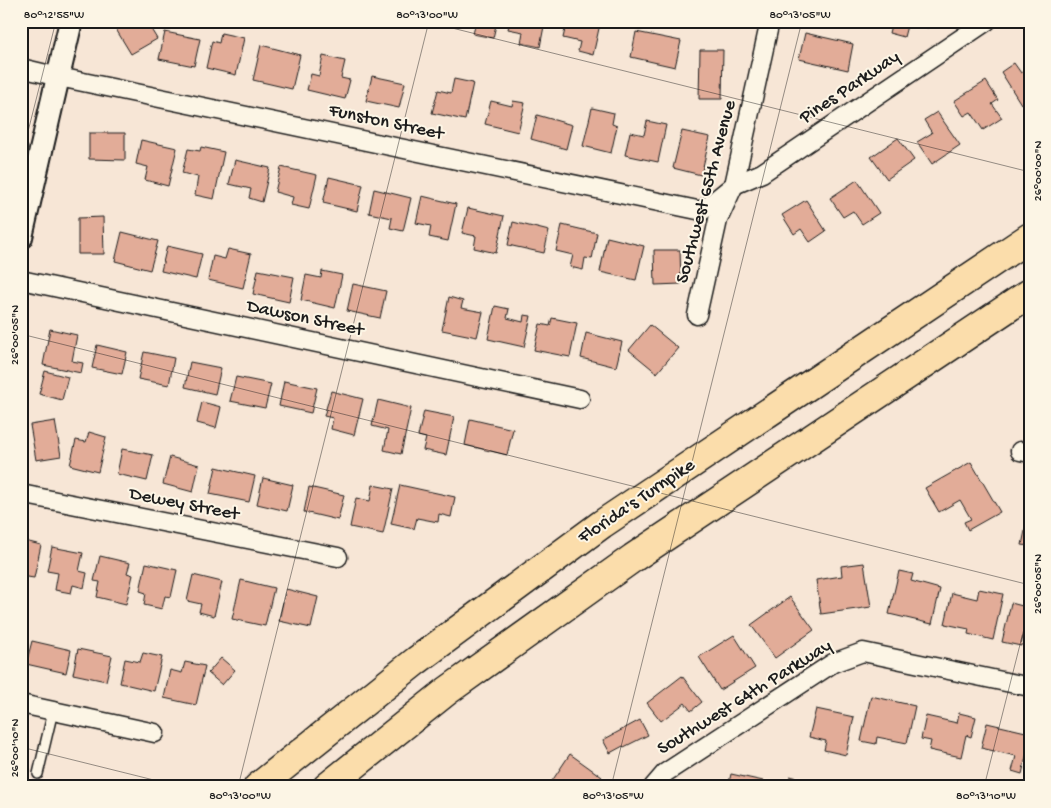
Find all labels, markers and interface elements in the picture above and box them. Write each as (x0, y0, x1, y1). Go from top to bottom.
text: 80°12'55"W (24, 9, 84, 23)
text: 80°13'00"W (396, 9, 458, 23)
text: 80°13'05"W (769, 9, 831, 23)
street label: Pines Parkway (795, 46, 905, 130)
street label: Southwest 65th Avenue (671, 98, 743, 286)
street label: Funston Street (326, 99, 448, 147)
text: 26°00'00"N (1032, 141, 1046, 201)
street label: Dawson Street (243, 295, 368, 343)
text: 26°00'05"N (9, 305, 23, 365)
street label: Florida's Turnpike (573, 454, 700, 550)
street label: Dewey Street (125, 483, 243, 527)
text: 26°00'05"N (1032, 554, 1046, 614)
street label: Southwest 64th Parkway (654, 635, 837, 761)
text: 26°00'10"N (9, 719, 23, 777)
text: 80°13'00"W (209, 790, 271, 804)
text: 80°13'05"W (582, 790, 644, 804)
text: 80°13'10"W (956, 790, 1016, 804)

